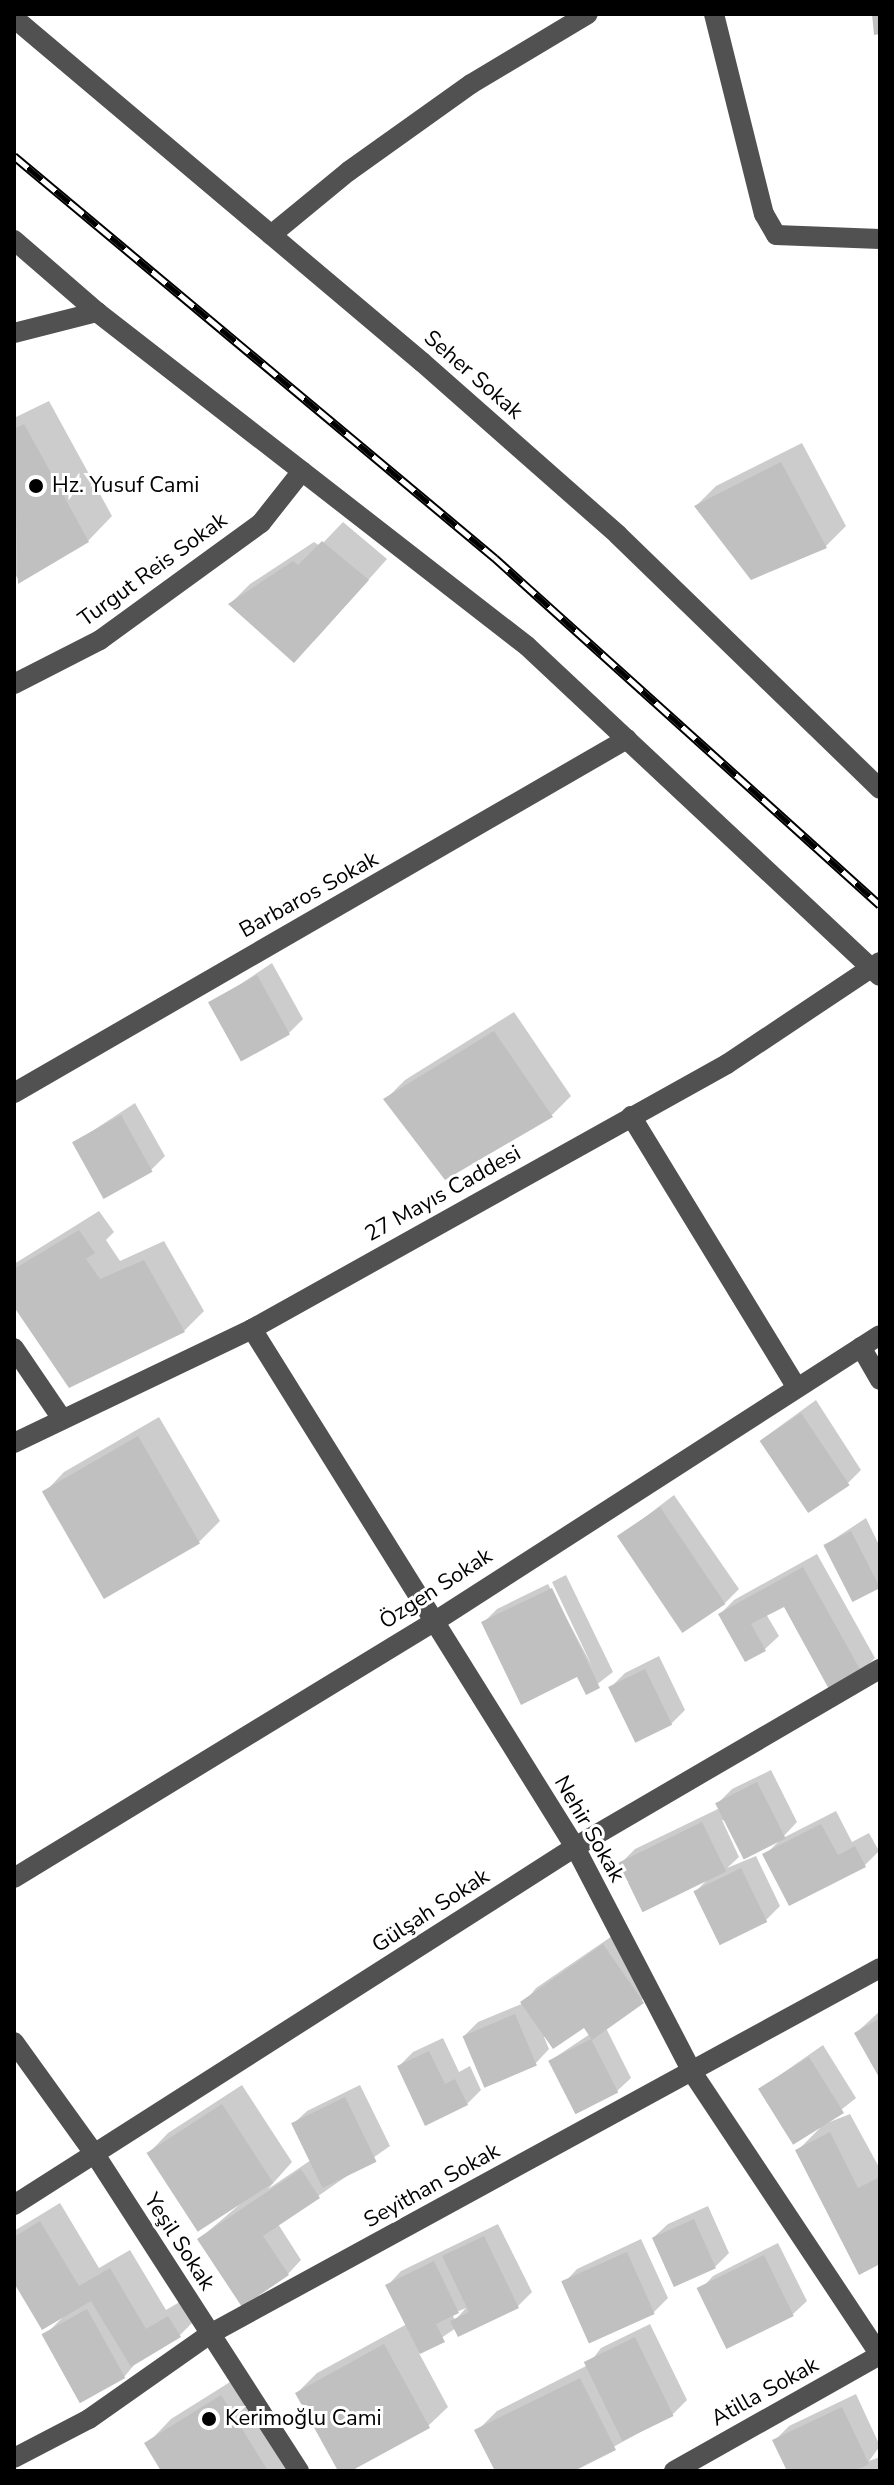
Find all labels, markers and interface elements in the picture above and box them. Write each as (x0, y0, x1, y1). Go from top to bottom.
street label: Seher Sokak (418, 325, 528, 425)
place label: Hz. Yusuf Cami (52, 473, 199, 499)
marker: Hz. Yusuf Cami (27, 477, 45, 495)
street label: Turgut Reis Sokak (74, 507, 232, 633)
street label: Barbaros Sokak (235, 846, 383, 944)
street label: 27 Mayıs Caddesi (360, 1140, 526, 1248)
street label: Özgen Sokak (375, 1543, 497, 1635)
street label: Nehir Sokak (548, 1771, 630, 1887)
street label: Gülşah Sokak (367, 1863, 495, 1959)
street label: Seyithan Sokak (360, 2138, 504, 2234)
street label: Yeşil Sokak (138, 2189, 220, 2295)
street label: Atilla Sokak (707, 2352, 823, 2432)
place label: Kerimoğlu Cami (225, 2406, 382, 2432)
marker: Kerimoğlu Cami (200, 2410, 218, 2428)

